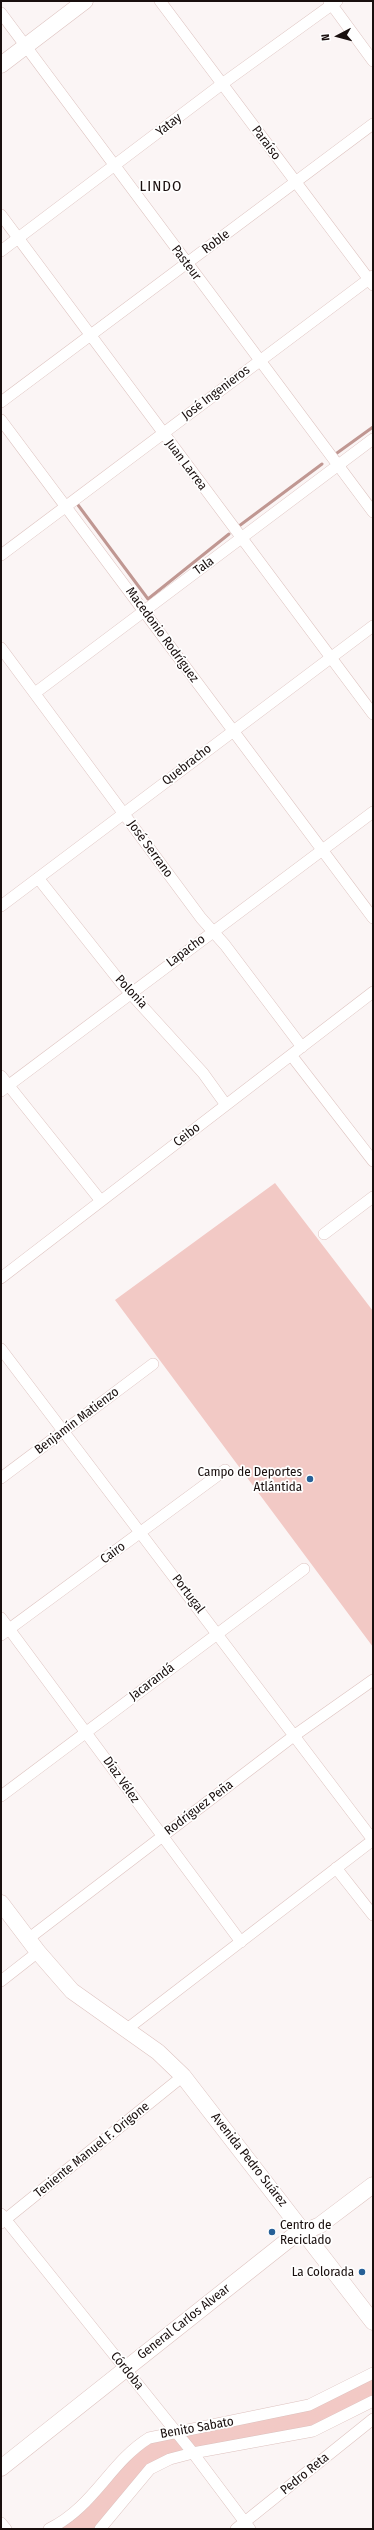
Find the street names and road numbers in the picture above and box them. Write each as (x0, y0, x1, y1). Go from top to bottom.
street label: Yatay (153, 110, 185, 140)
street label: Paraíso (248, 123, 284, 163)
street label: Roble (199, 227, 233, 257)
street label: Pasteur (168, 242, 204, 284)
street label: José Ingenieros (179, 362, 253, 424)
street label: Juan Larrea (162, 436, 210, 494)
street label: Tala (191, 553, 217, 579)
street label: Macedonio Rodríguez (122, 584, 202, 686)
street label: Quebracho (159, 741, 215, 789)
street label: José Serrano (124, 817, 176, 881)
street label: Lapacho (164, 931, 208, 971)
street label: Polonia (112, 972, 150, 1012)
street label: Ceibo (170, 1120, 204, 1150)
street label: Benjamín Matienzo (32, 1384, 122, 1458)
street label: Cairo (97, 1539, 129, 1567)
street label: Portugal (168, 1572, 208, 1616)
street label: Jacarandá (126, 1660, 178, 1704)
street label: Díaz Vélez (99, 1754, 143, 1806)
street label: Rodríguez Peña (162, 1777, 236, 1839)
street label: Teniente Manuel F. Origone (31, 2099, 153, 2201)
street label: Avenida Pedro Suárez (208, 2110, 290, 2210)
street label: General Carlos Alvear (135, 2281, 233, 2363)
street label: Córdoba (107, 2349, 147, 2393)
street label: Benito Sabato (159, 2414, 235, 2442)
street label: Pedro Reta (278, 2450, 332, 2498)

